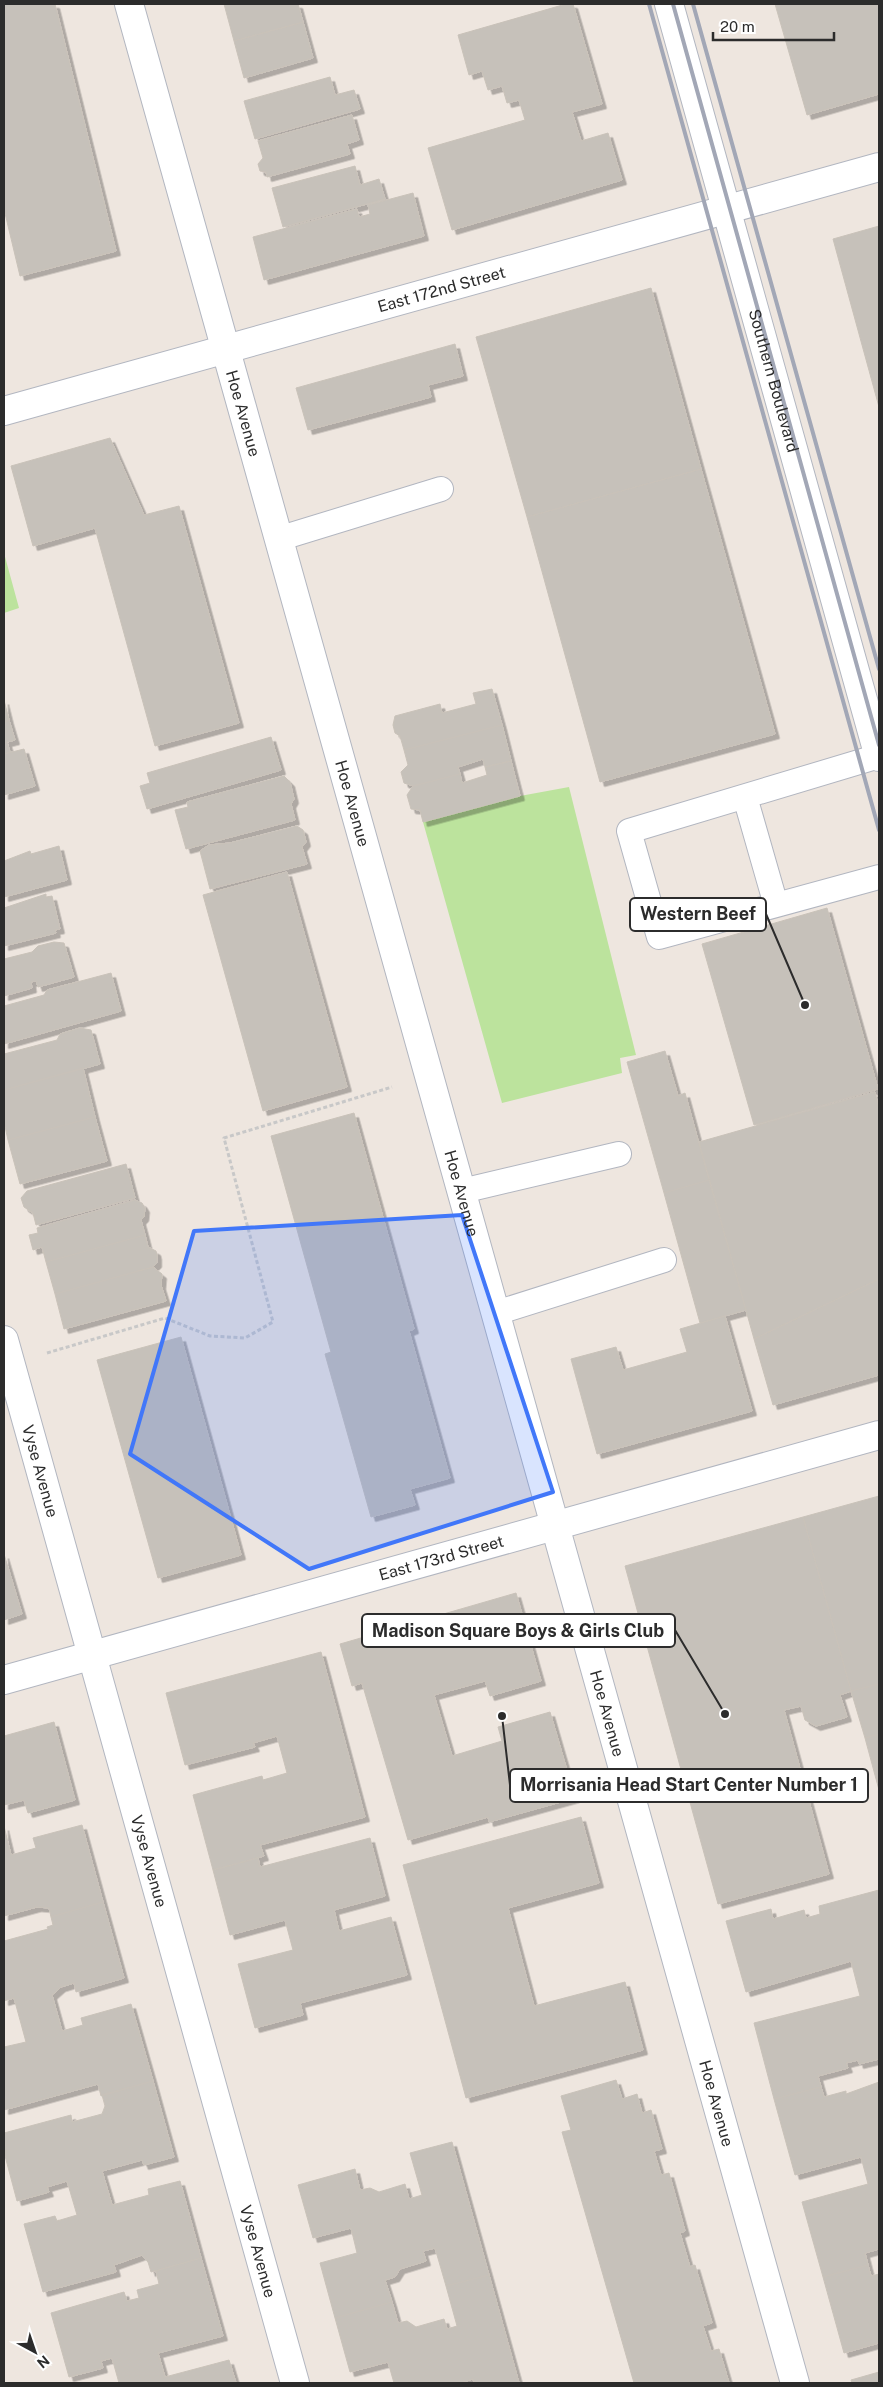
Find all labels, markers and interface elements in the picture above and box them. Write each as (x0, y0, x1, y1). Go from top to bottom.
scale bar (713, 10, 834, 42)
text: 20 m (720, 18, 755, 35)
street label: East 172nd Street (375, 263, 508, 316)
street label: Southern Boulevard (745, 307, 803, 455)
street label: Hoe Avenue (222, 368, 264, 459)
street label: Hoe Avenue (331, 758, 373, 849)
callout: Western Beef (630, 898, 766, 931)
text: Western Beef (640, 903, 756, 924)
street label: Hoe Avenue (440, 1148, 483, 1239)
street label: Vyse Avenue (18, 1423, 62, 1520)
street label: East 173rd Street (377, 1532, 506, 1585)
callout: Madison Square Boys & Girls Club (362, 1614, 675, 1647)
text: Madison Square Boys & Girls Club (372, 1620, 664, 1641)
street label: Hoe Avenue (586, 1668, 628, 1759)
callout: Morrisania Head Start Center Number 1 (510, 1769, 868, 1802)
text: Morrisania Head Start Center Number 1 (520, 1774, 858, 1795)
street label: Vyse Avenue (127, 1813, 171, 1910)
street label: Hoe Avenue (695, 2058, 737, 2149)
street label: Vyse Avenue (236, 2203, 280, 2300)
north arrow (10, 2327, 60, 2377)
text: N (34, 2352, 53, 2372)

